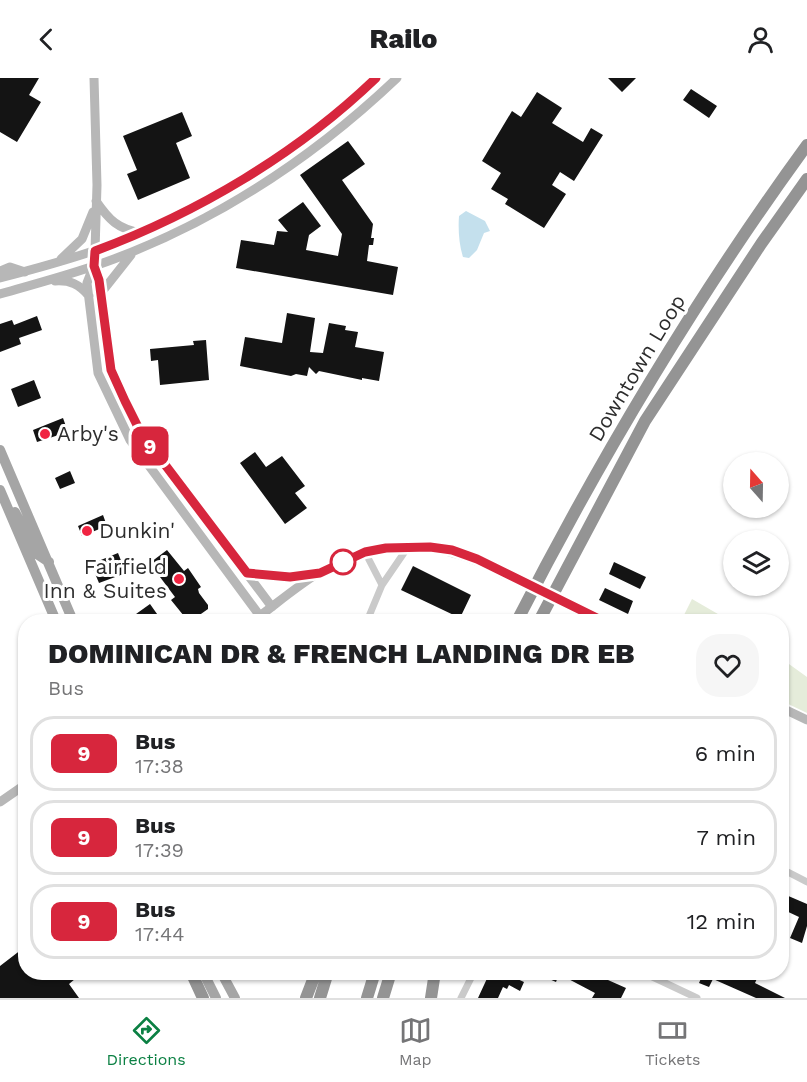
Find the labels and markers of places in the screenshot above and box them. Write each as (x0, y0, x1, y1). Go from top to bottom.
place label: Arby's (57, 421, 119, 446)
marker: Arby's (38, 427, 52, 441)
place label: Dunkin' (99, 518, 175, 543)
marker: Dunkin' (80, 524, 94, 538)
unlabelled marker (330, 549, 356, 575)
place label: Fairfield Inn & Suites (44, 554, 167, 603)
marker: Fairfield Inn & Suites (172, 572, 186, 586)

